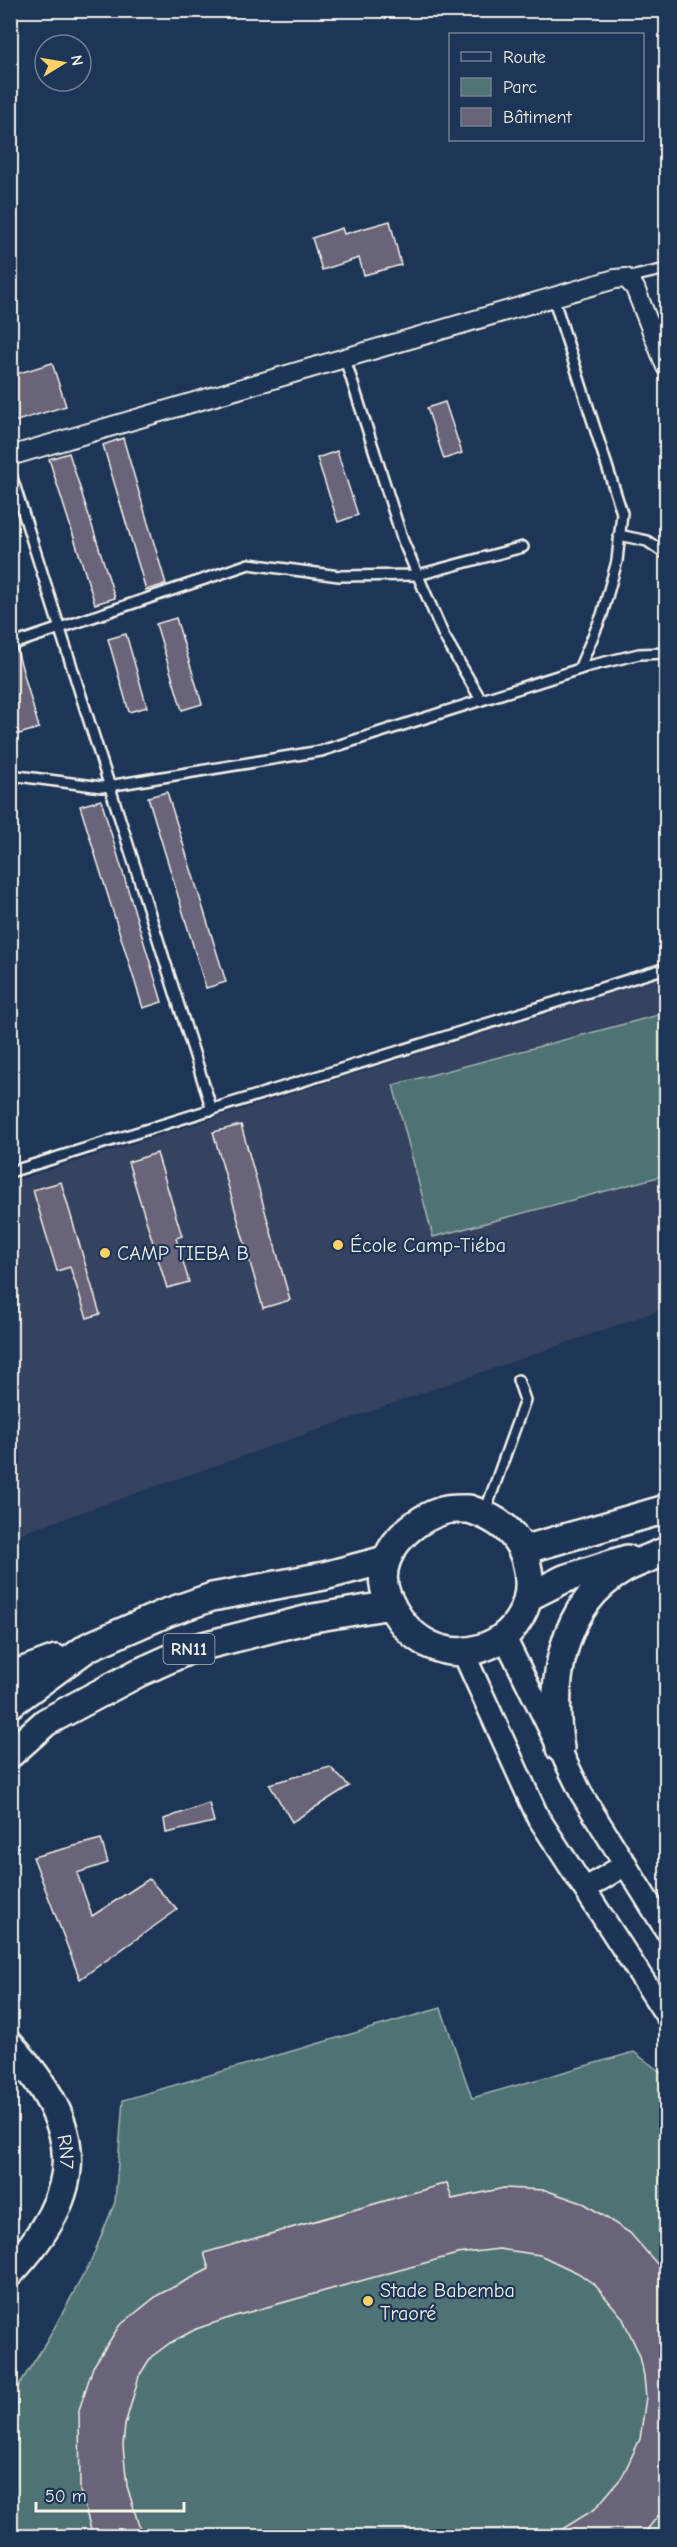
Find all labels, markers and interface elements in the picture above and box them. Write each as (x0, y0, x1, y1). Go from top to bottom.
north arrow (33, 33, 93, 93)
legend (449, 33, 644, 141)
text: Route (503, 47, 546, 68)
text: N (67, 53, 87, 67)
text: Parc (503, 77, 537, 98)
text: Bâtiment (503, 107, 573, 128)
place label: École Camp-Tiéba (350, 1234, 506, 1257)
marker: École Camp-Tiéba (331, 1238, 345, 1252)
place label: CAMP TIEBA B (117, 1242, 249, 1265)
marker: CAMP TIEBA B (98, 1246, 112, 1260)
road number: RN11 (164, 1634, 214, 1664)
street label: RN7 (53, 2132, 79, 2170)
place label: Stade Babemba Traoré (380, 2279, 515, 2325)
marker: Stade Babemba Traoré (361, 2294, 375, 2308)
scale bar (36, 2475, 184, 2513)
text: 50 m (45, 2486, 87, 2507)

